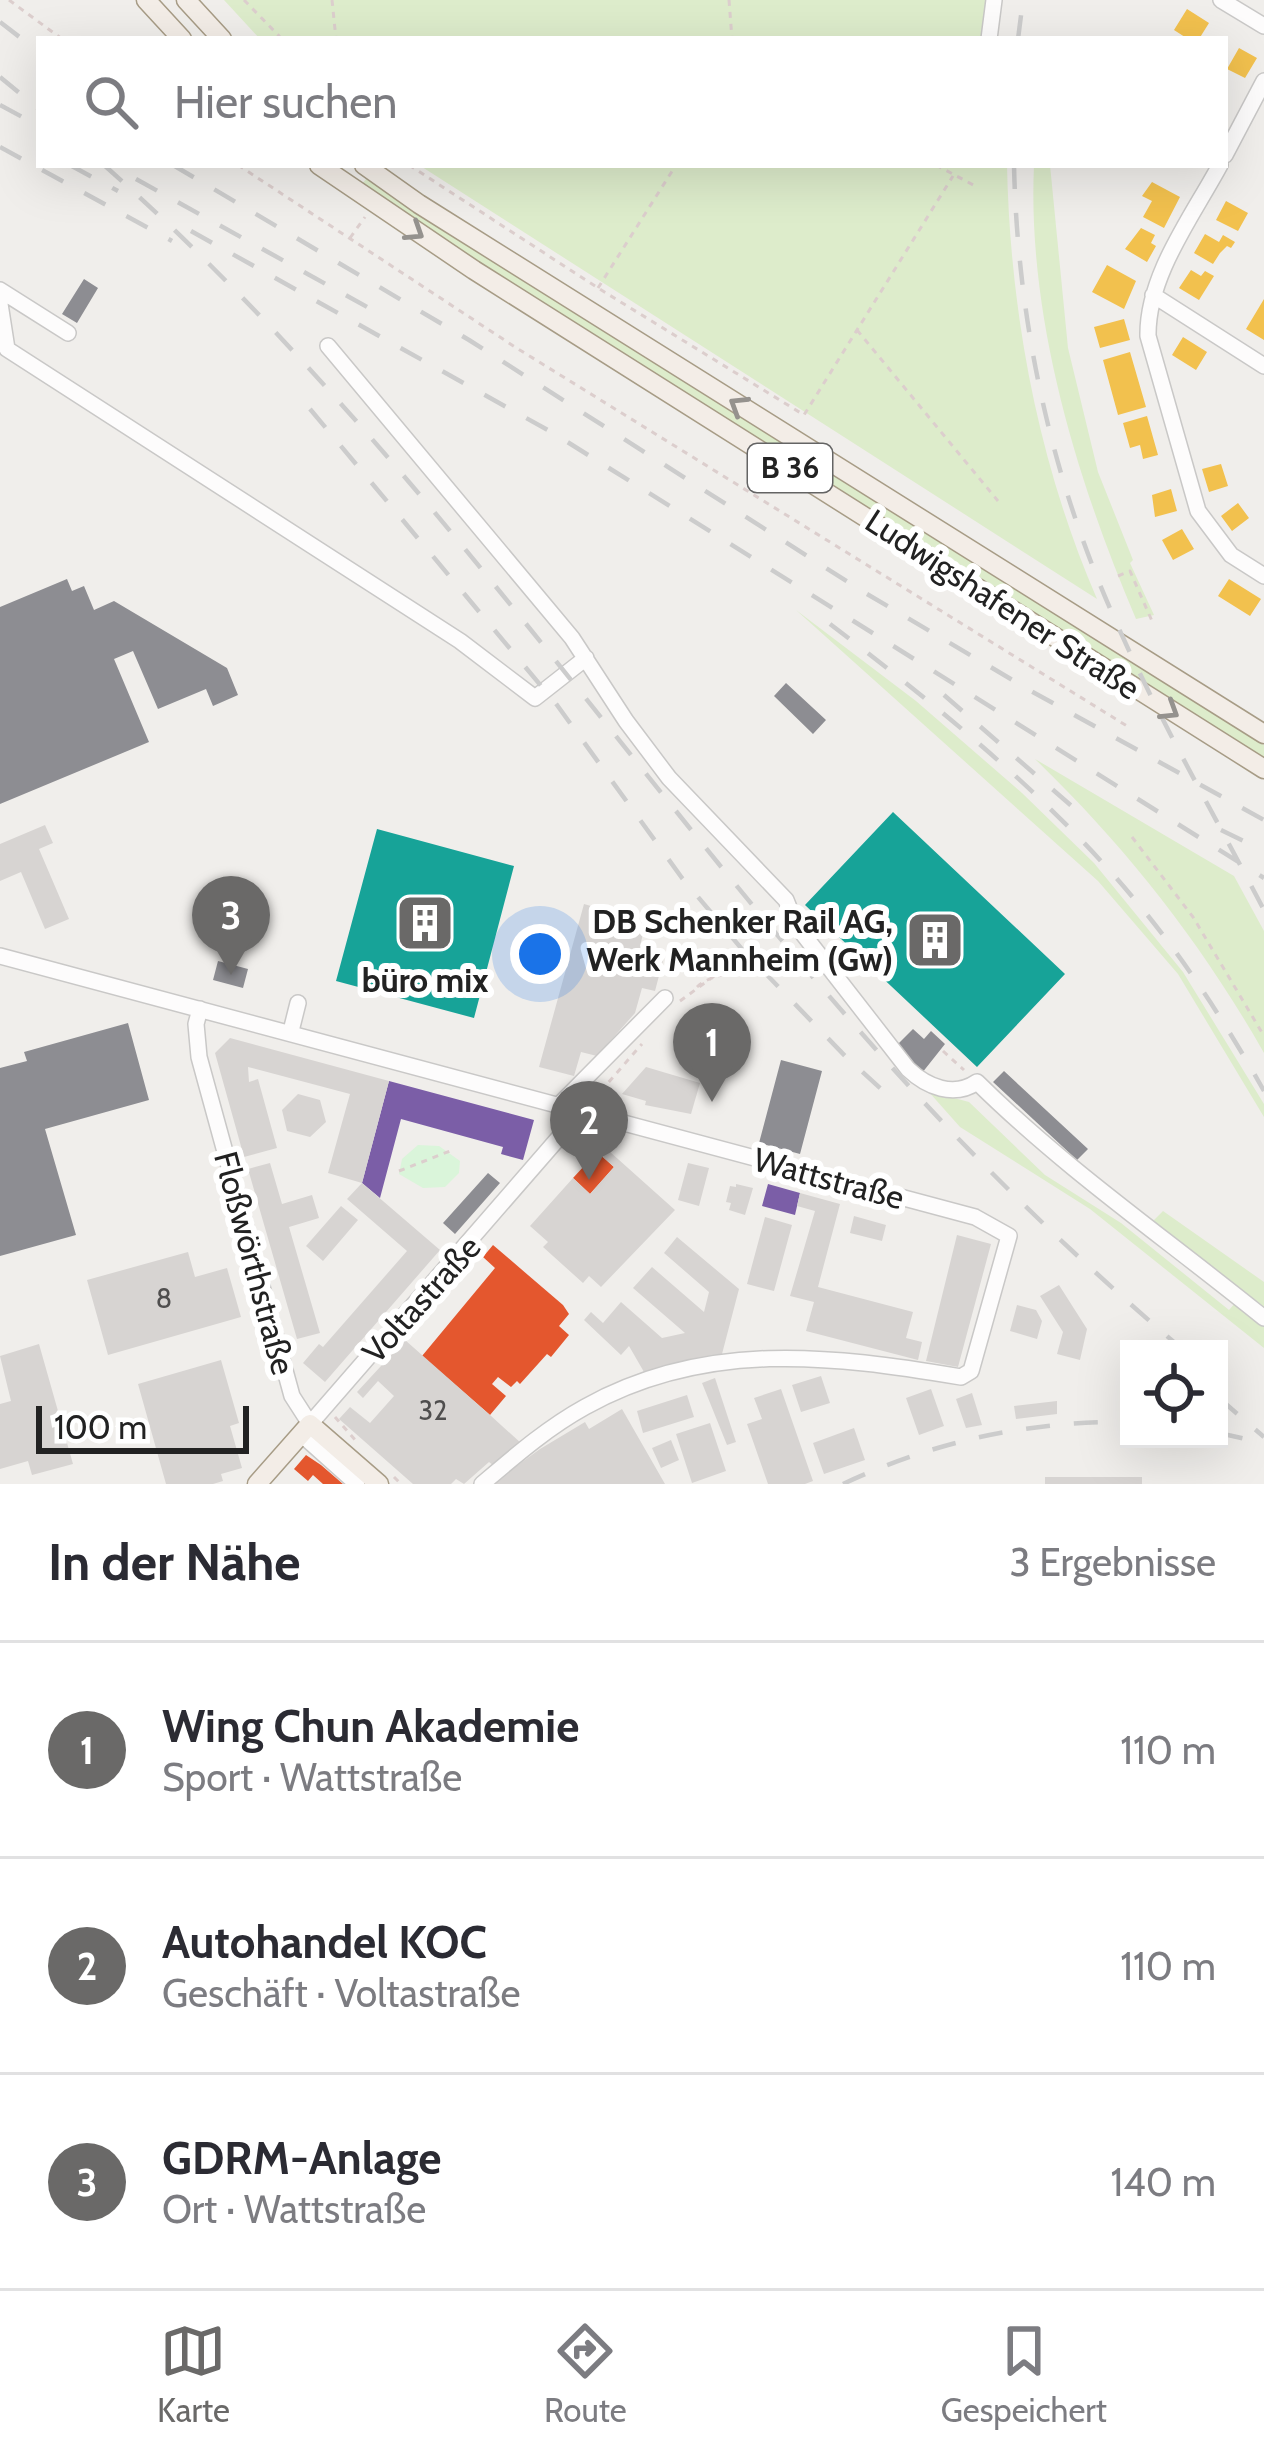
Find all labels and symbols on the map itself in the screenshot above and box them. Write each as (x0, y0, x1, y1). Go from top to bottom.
one-way arrow (401, 217, 423, 239)
one-way arrow (729, 397, 751, 419)
road number: B 36 (748, 444, 832, 492)
street label: Ludwigshafener Straße (858, 500, 1148, 708)
one-way arrow (1156, 697, 1178, 719)
pin: 3 (192, 876, 270, 975)
building icon: büro mix (394, 892, 456, 954)
place label: DB Schenker Rail AG, Werk Mannheim (Gw) (586, 901, 893, 979)
building icon: DB Schenker Rail AG, Werk Mannheim (Gw) (904, 909, 966, 971)
your location (510, 924, 570, 984)
place label: büro mix (362, 960, 488, 1000)
pin: 1 (673, 1003, 751, 1102)
pin: 2 (550, 1081, 628, 1180)
street label: Wattstraße (749, 1139, 909, 1217)
street label: Floßwörthstraße (206, 1147, 304, 1379)
street label: Voltastraße (353, 1227, 489, 1371)
house number: 8 (156, 1282, 172, 1315)
house number: 32 (419, 1394, 447, 1427)
scale bar (36, 1400, 249, 1453)

